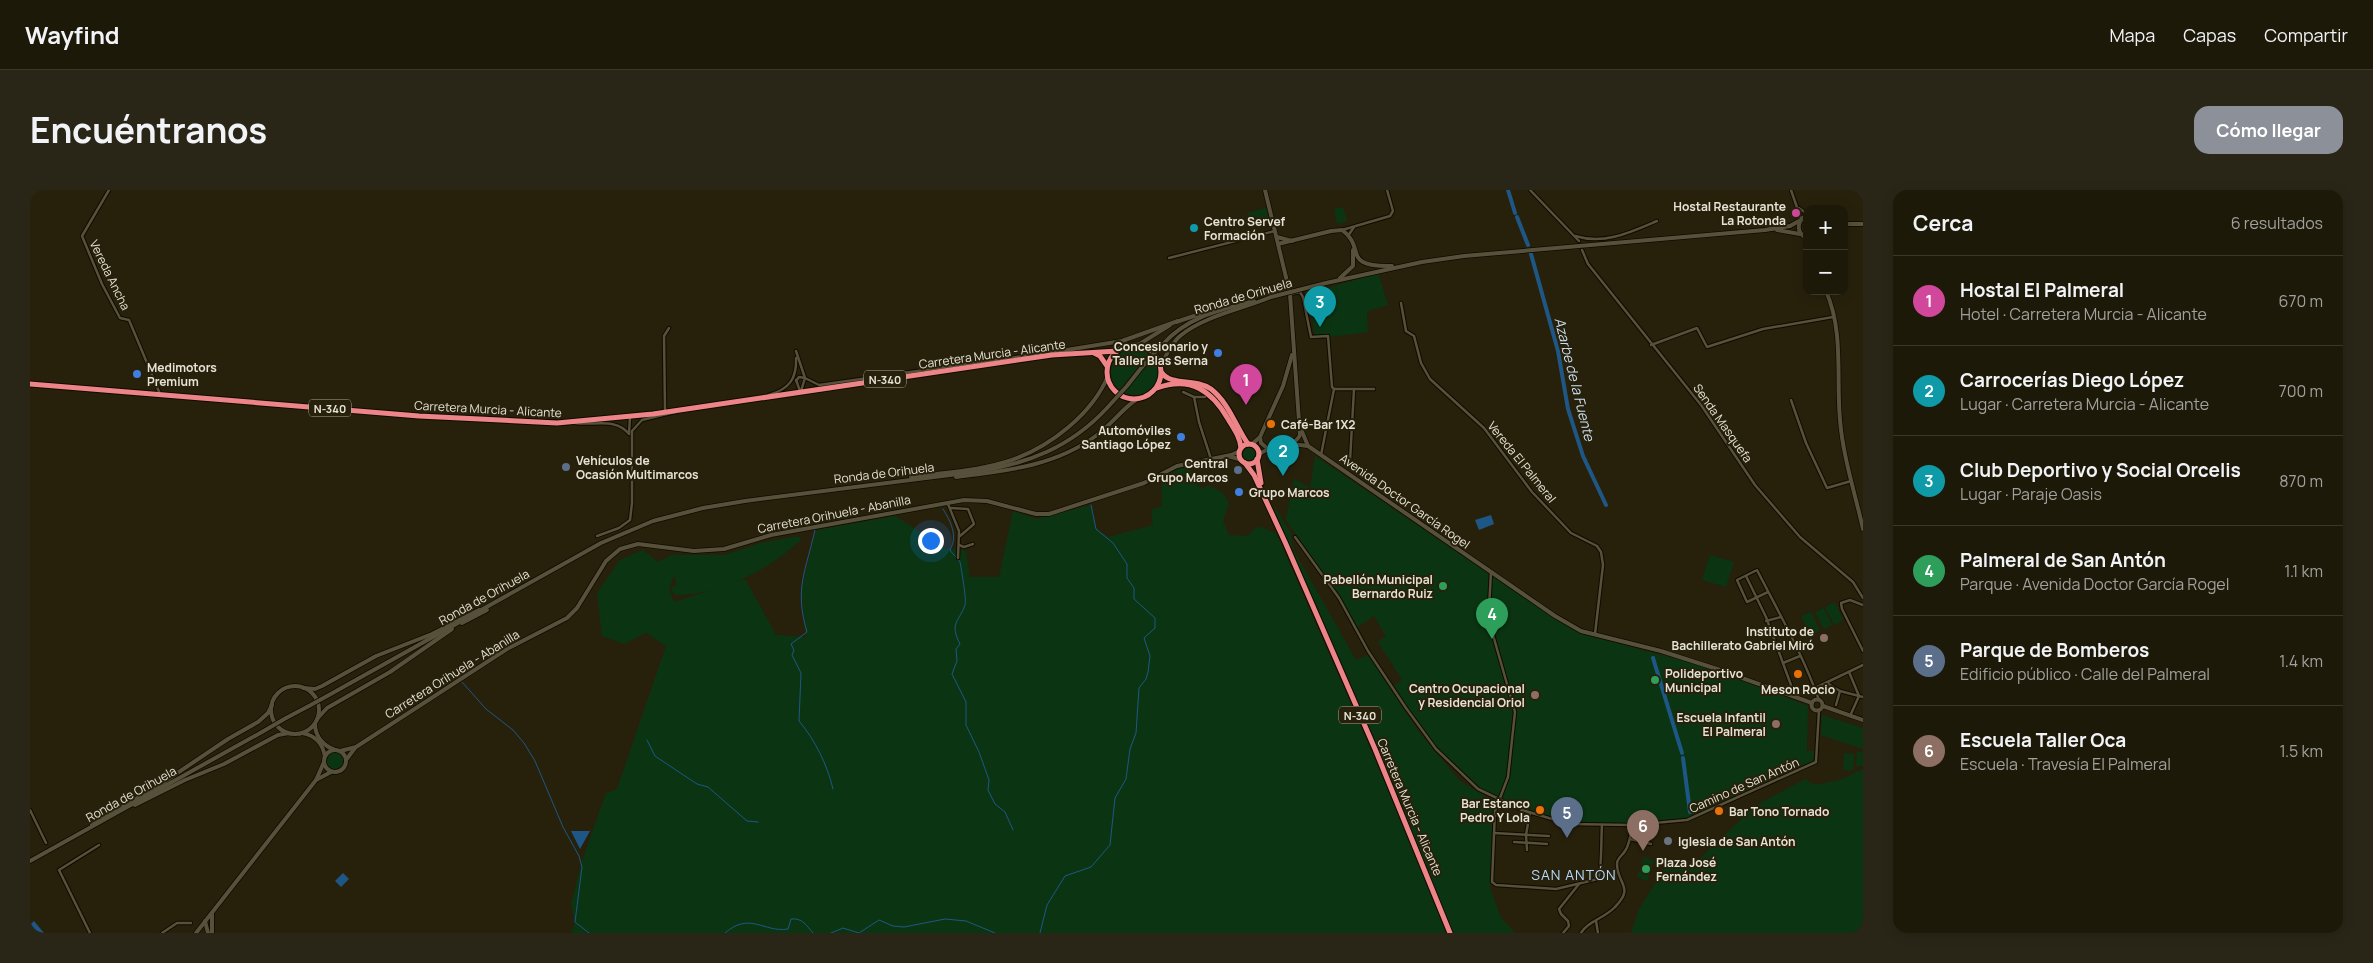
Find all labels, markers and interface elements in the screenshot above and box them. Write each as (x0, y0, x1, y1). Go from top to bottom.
text: Wayfind (25, 18, 120, 51)
text: Mapa (2109, 23, 2155, 47)
text: Capas (2183, 23, 2236, 47)
text: Compartir (2264, 23, 2348, 47)
text: Encuéntranos (30, 106, 267, 154)
button: Cómo llegar (2194, 106, 2343, 154)
place label: Hostal Restaurante La Rotonda (1673, 198, 1786, 229)
map controls (1803, 205, 1848, 295)
button: + (1803, 205, 1848, 250)
marker: Hostal Restaurante La Rotonda (1790, 207, 1802, 219)
text: Cerca (1913, 209, 1973, 237)
text: 6 resultados (2231, 212, 2323, 234)
place label: Centro Servef Formación (1204, 213, 1286, 244)
marker: Centro Servef Formación (1188, 222, 1200, 234)
street label: Vereda Ancha (86, 237, 134, 313)
button: − (1803, 250, 1848, 295)
street label: Ronda de Orihuela (1192, 274, 1294, 318)
text: Hostal El Palmeral (1960, 277, 2124, 303)
pin: 3 (1304, 286, 1336, 327)
text: 1 (1925, 290, 1933, 312)
text: 670 m (2279, 290, 2323, 312)
text: Hotel · Carretera Murcia - Alicante (1960, 303, 2207, 325)
water label: Azarbe de la Fuente (1551, 315, 1600, 443)
street label: Carretera Murcia - Alicante (918, 335, 1066, 373)
place label: Concesionario y Taller Blas Serna (1112, 338, 1208, 369)
marker: Concesionario y Taller Blas Serna (1212, 347, 1224, 359)
place label: Medimotors Premium (147, 359, 217, 390)
pin: 1 (1230, 364, 1262, 405)
text: Carrocerías Diego López (1960, 367, 2184, 393)
marker: Medimotors Premium (131, 368, 143, 380)
road number: N-340 (864, 370, 906, 388)
street label: Senda Masquefa (1689, 380, 1757, 466)
text: 2 (1924, 380, 1934, 402)
text: 700 m (2279, 380, 2323, 402)
text: Lugar · Carretera Murcia - Alicante (1960, 393, 2209, 415)
street label: Carretera Murcia - Alicante (414, 397, 562, 421)
road number: N-340 (309, 400, 351, 417)
place label: Café-Bar 1X2 (1281, 416, 1356, 433)
marker: Café-Bar 1X2 (1265, 418, 1277, 430)
street label: Vereda El Palmeral (1484, 418, 1560, 506)
place label: Automóviles Santiago López (1081, 422, 1171, 453)
marker: Automóviles Santiago López (1175, 431, 1187, 443)
pin: 2 (1267, 435, 1299, 476)
street label: Avenida Doctor García Rogel (1336, 449, 1474, 553)
place label: Vehículos de Ocasión Multimarcos (576, 452, 699, 483)
place label: Central Grupo Marcos (1147, 455, 1228, 486)
text: Club Deportivo y Social Orcelis (1960, 457, 2241, 483)
street label: Ronda de Orihuela (833, 458, 935, 488)
marker: Vehículos de Ocasión Multimarcos (560, 461, 572, 473)
marker: Central Grupo Marcos (1232, 464, 1244, 476)
text: 3 (1924, 470, 1934, 492)
text: 870 m (2279, 470, 2323, 492)
text: Lugar · Paraje Oasis (1960, 483, 2102, 505)
place label: Grupo Marcos (1249, 484, 1330, 501)
marker: Grupo Marcos (1233, 486, 1245, 498)
street label: Carretera Orihuela - Abanilla (756, 491, 912, 537)
your location (918, 528, 944, 554)
text: Palmeral de San Antón (1960, 547, 2166, 573)
text: 4 (1924, 560, 1934, 582)
text: 1.1 km (2284, 560, 2323, 582)
street label: Ronda de Orihuela (436, 565, 532, 629)
place label: Pabellón Municipal Bernardo Ruiz (1324, 571, 1433, 602)
text: Parque · Avenida Doctor García Rogel (1960, 573, 2229, 595)
marker: Pabellón Municipal Bernardo Ruiz (1437, 580, 1449, 592)
pin: 4 (1476, 598, 1508, 639)
place label: Instituto de Bachillerato Gabriel Miró (1672, 623, 1814, 654)
street label: Carretera Orihuela - Abanilla (382, 626, 522, 722)
marker: Instituto de Bachillerato Gabriel Miró (1818, 632, 1830, 644)
text: Parque de Bomberos (1960, 637, 2149, 663)
text: 5 (1924, 650, 1934, 672)
text: 1.4 km (2279, 650, 2323, 672)
text: Edificio público · Calle del Palmeral (1960, 663, 2210, 685)
place label: Polideportivo Municipal (1665, 665, 1743, 696)
marker: Meson Rocio (1792, 668, 1804, 680)
marker: Polideportivo Municipal (1649, 674, 1661, 686)
place label: Centro Ocupacional y Residencial Oriol (1409, 680, 1525, 711)
place label: Meson Rocio (1761, 681, 1835, 698)
marker: Centro Ocupacional y Residencial Oriol (1529, 689, 1541, 701)
road number: N-340 (1339, 706, 1381, 724)
place label: Escuela Infantil El Palmeral (1677, 709, 1766, 740)
marker: Escuela Infantil El Palmeral (1770, 718, 1782, 730)
text: Escuela Taller Oca (1960, 727, 2126, 753)
street label: Carretera Murcia - Alicante (1373, 736, 1447, 878)
text: 6 (1924, 740, 1934, 762)
text: 1.5 km (2279, 740, 2323, 762)
street label: Camino de San Antón (1686, 753, 1802, 817)
text: Escuela · Travesía El Palmeral (1960, 753, 2171, 775)
street label: Ronda de Orihuela (83, 762, 179, 826)
place label: Bar Estanco Pedro Y Lola (1460, 795, 1530, 826)
pin: 5 (1551, 797, 1583, 838)
place label: Bar Tono Tornado (1729, 803, 1829, 820)
marker: Bar Estanco Pedro Y Lola (1534, 804, 1546, 816)
marker: Bar Tono Tornado (1713, 805, 1725, 817)
pin: 6 (1627, 810, 1659, 851)
place label: Iglesia de San Antón (1678, 833, 1796, 850)
marker: Iglesia de San Antón (1662, 835, 1674, 847)
place label: Plaza José Fernández (1656, 854, 1717, 885)
marker: Plaza José Fernández (1640, 863, 1652, 875)
district label: SAN ANTÓN (1531, 865, 1617, 884)

